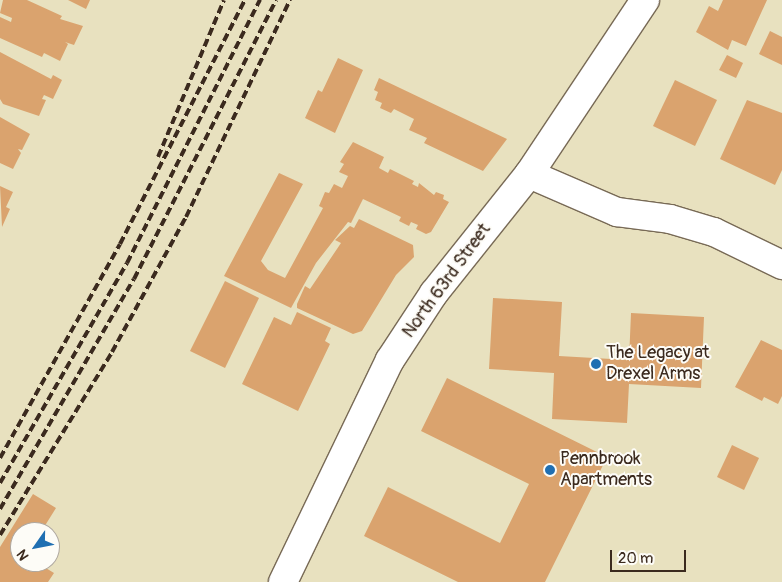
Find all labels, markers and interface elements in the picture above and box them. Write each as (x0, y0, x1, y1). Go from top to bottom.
street label: North 63rd Street (398, 220, 496, 342)
place label: The Legacy at Drexel Arms (606, 343, 709, 386)
marker: The Legacy at Drexel Arms (590, 358, 602, 370)
place label: Pennbrook Apartments (560, 449, 652, 492)
marker: Pennbrook Apartments (544, 464, 556, 476)
north arrow (10, 522, 60, 572)
scale bar (612, 540, 688, 572)
text: N (13, 546, 33, 563)
text: 20 m (618, 549, 653, 568)

